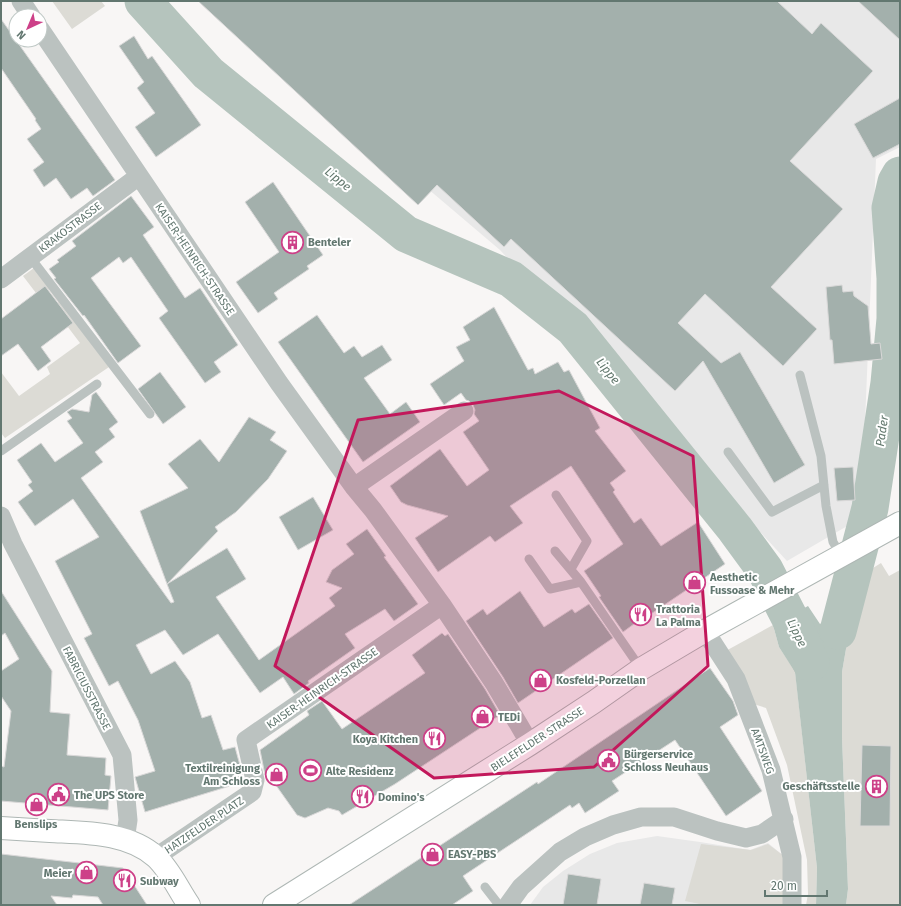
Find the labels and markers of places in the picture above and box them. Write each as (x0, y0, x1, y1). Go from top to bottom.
building icon: Benteler (280, 229, 306, 255)
place label: Benteler (308, 236, 352, 249)
shop icon: Aesthetic Fussoase & Mehr (681, 570, 707, 596)
place label: Aesthetic Fussoase & Mehr (709, 571, 795, 597)
restaurant icon: Trattoria La Palma (627, 602, 653, 628)
place label: Trattoria La Palma (656, 603, 701, 629)
shop icon: Kosfeld-Porzellan (528, 667, 554, 693)
place label: Kosfeld-Porzellan (556, 674, 646, 687)
shop icon: TEDi (469, 704, 495, 730)
place label: TEDi (498, 711, 520, 724)
restaurant icon: Koya Kitchen (421, 726, 447, 752)
place label: Koya Kitchen (353, 733, 418, 746)
public building icon: Bürgerservice Schloss Neuhaus (596, 747, 622, 773)
place label: Bürgerservice Schloss Neuhaus (624, 748, 709, 774)
sports icon: Alte Residenz (298, 758, 324, 784)
shop icon: Textilreinigung Am Schloss (263, 761, 289, 787)
place label: Textilreinigung Am Schloss (185, 762, 261, 788)
place label: Alte Residenz (325, 765, 394, 778)
building icon: Geschäftsstelle (863, 773, 889, 799)
place label: Geschäftsstelle (782, 780, 860, 793)
public building icon: The UPS Store (45, 782, 71, 808)
restaurant icon: Domino's (349, 784, 375, 810)
place label: The UPS Store (74, 789, 144, 802)
shop icon: Benslips (23, 791, 49, 817)
place label: Domino's (378, 791, 425, 804)
place label: Benslips (15, 818, 58, 831)
shop icon: EASY-PBS (419, 841, 445, 867)
place label: EASY-PBS (448, 848, 497, 861)
shop icon: Meier (74, 860, 100, 886)
place label: Meier (44, 867, 73, 880)
restaurant icon: Subway (112, 868, 138, 894)
place label: Subway (140, 875, 179, 888)

